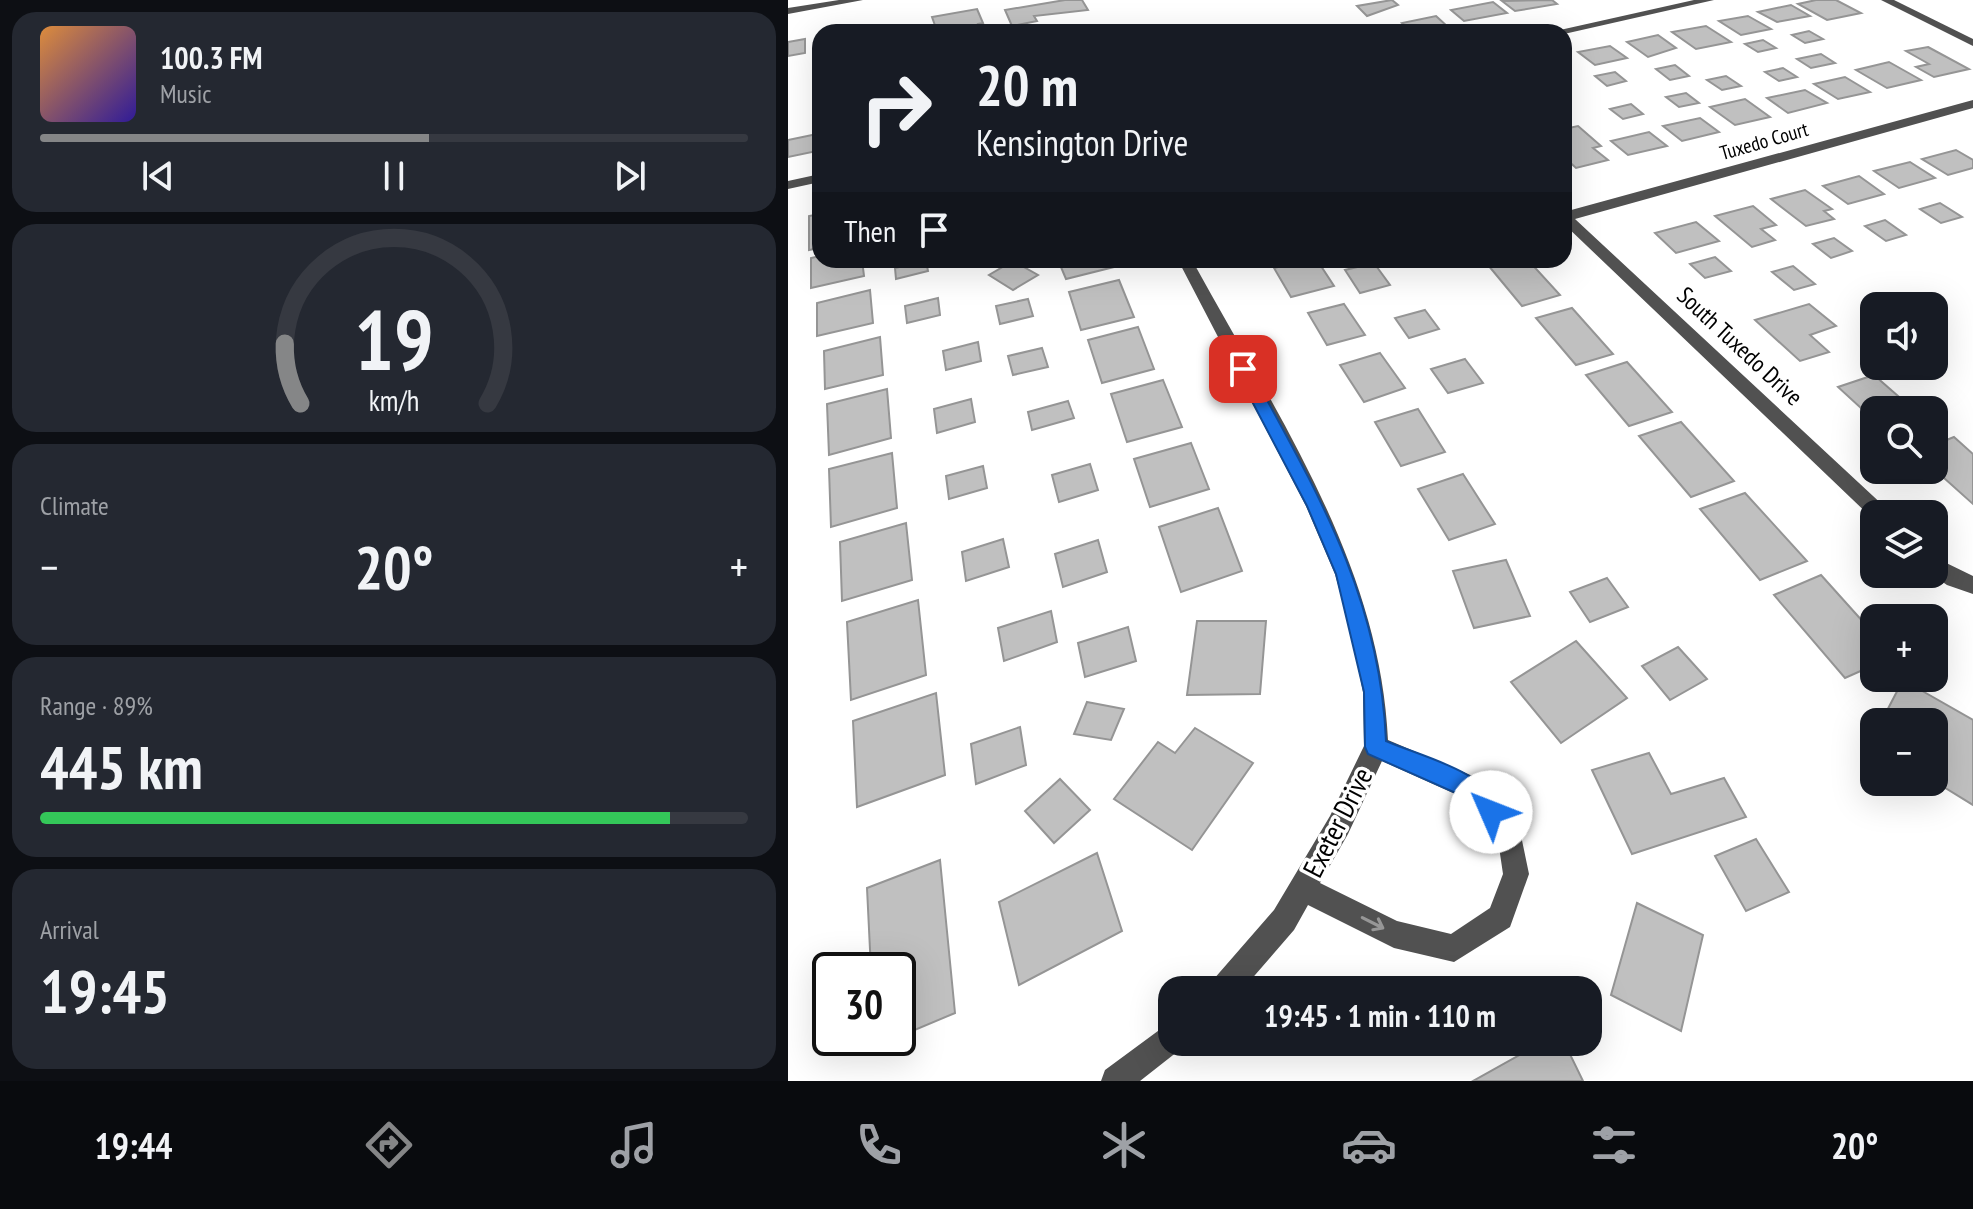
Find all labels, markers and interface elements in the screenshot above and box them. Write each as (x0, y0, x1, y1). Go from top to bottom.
text: 100.3 FM (160, 38, 262, 77)
text: 20 m (976, 49, 1078, 121)
icon: right (844, 56, 948, 160)
text: Music (160, 77, 212, 110)
street label: Tuxedo Court (1717, 116, 1812, 166)
text: Kensington Drive (976, 119, 1188, 166)
icon: previous (136, 154, 180, 198)
icon: pause (372, 154, 416, 198)
icon: next (608, 154, 652, 198)
icon: arrive (912, 208, 956, 252)
text: Then (844, 211, 896, 250)
street label: South Tuxedo Drive (1671, 280, 1809, 412)
text: 19 (354, 285, 434, 393)
map controls (1860, 292, 1948, 796)
button: sound (1860, 292, 1948, 380)
pin (1209, 335, 1277, 403)
icon: arrive (1221, 347, 1265, 391)
text: km/h (369, 382, 419, 419)
button: search (1860, 396, 1948, 484)
text: Climate (40, 489, 109, 522)
button: layers (1860, 500, 1948, 588)
text: 20° (354, 528, 434, 606)
text: − (40, 538, 58, 595)
text: + (730, 538, 748, 595)
button: + (1860, 604, 1948, 692)
text: Range · 89% (40, 689, 153, 722)
button: − (1860, 708, 1948, 796)
text: 445 km (40, 728, 203, 806)
street label: Exeter Drive (1294, 761, 1380, 883)
position arrow (1449, 770, 1533, 854)
text: Arrival (40, 913, 99, 946)
one-way arrow (1360, 916, 1384, 931)
text: 19:45 (40, 952, 170, 1030)
speed limit sign: 30 (812, 952, 916, 1056)
text: 19:45 · 1 min · 110 m (1264, 996, 1496, 1035)
icon: directions (361, 1117, 417, 1173)
icon: music (606, 1117, 662, 1173)
icon: phone (851, 1117, 907, 1173)
icon: climate (1096, 1117, 1152, 1173)
icon: car (1341, 1117, 1397, 1173)
icon: filters (1586, 1117, 1642, 1173)
text: 19:44 (94, 1122, 172, 1169)
text: 20° (1831, 1122, 1878, 1169)

